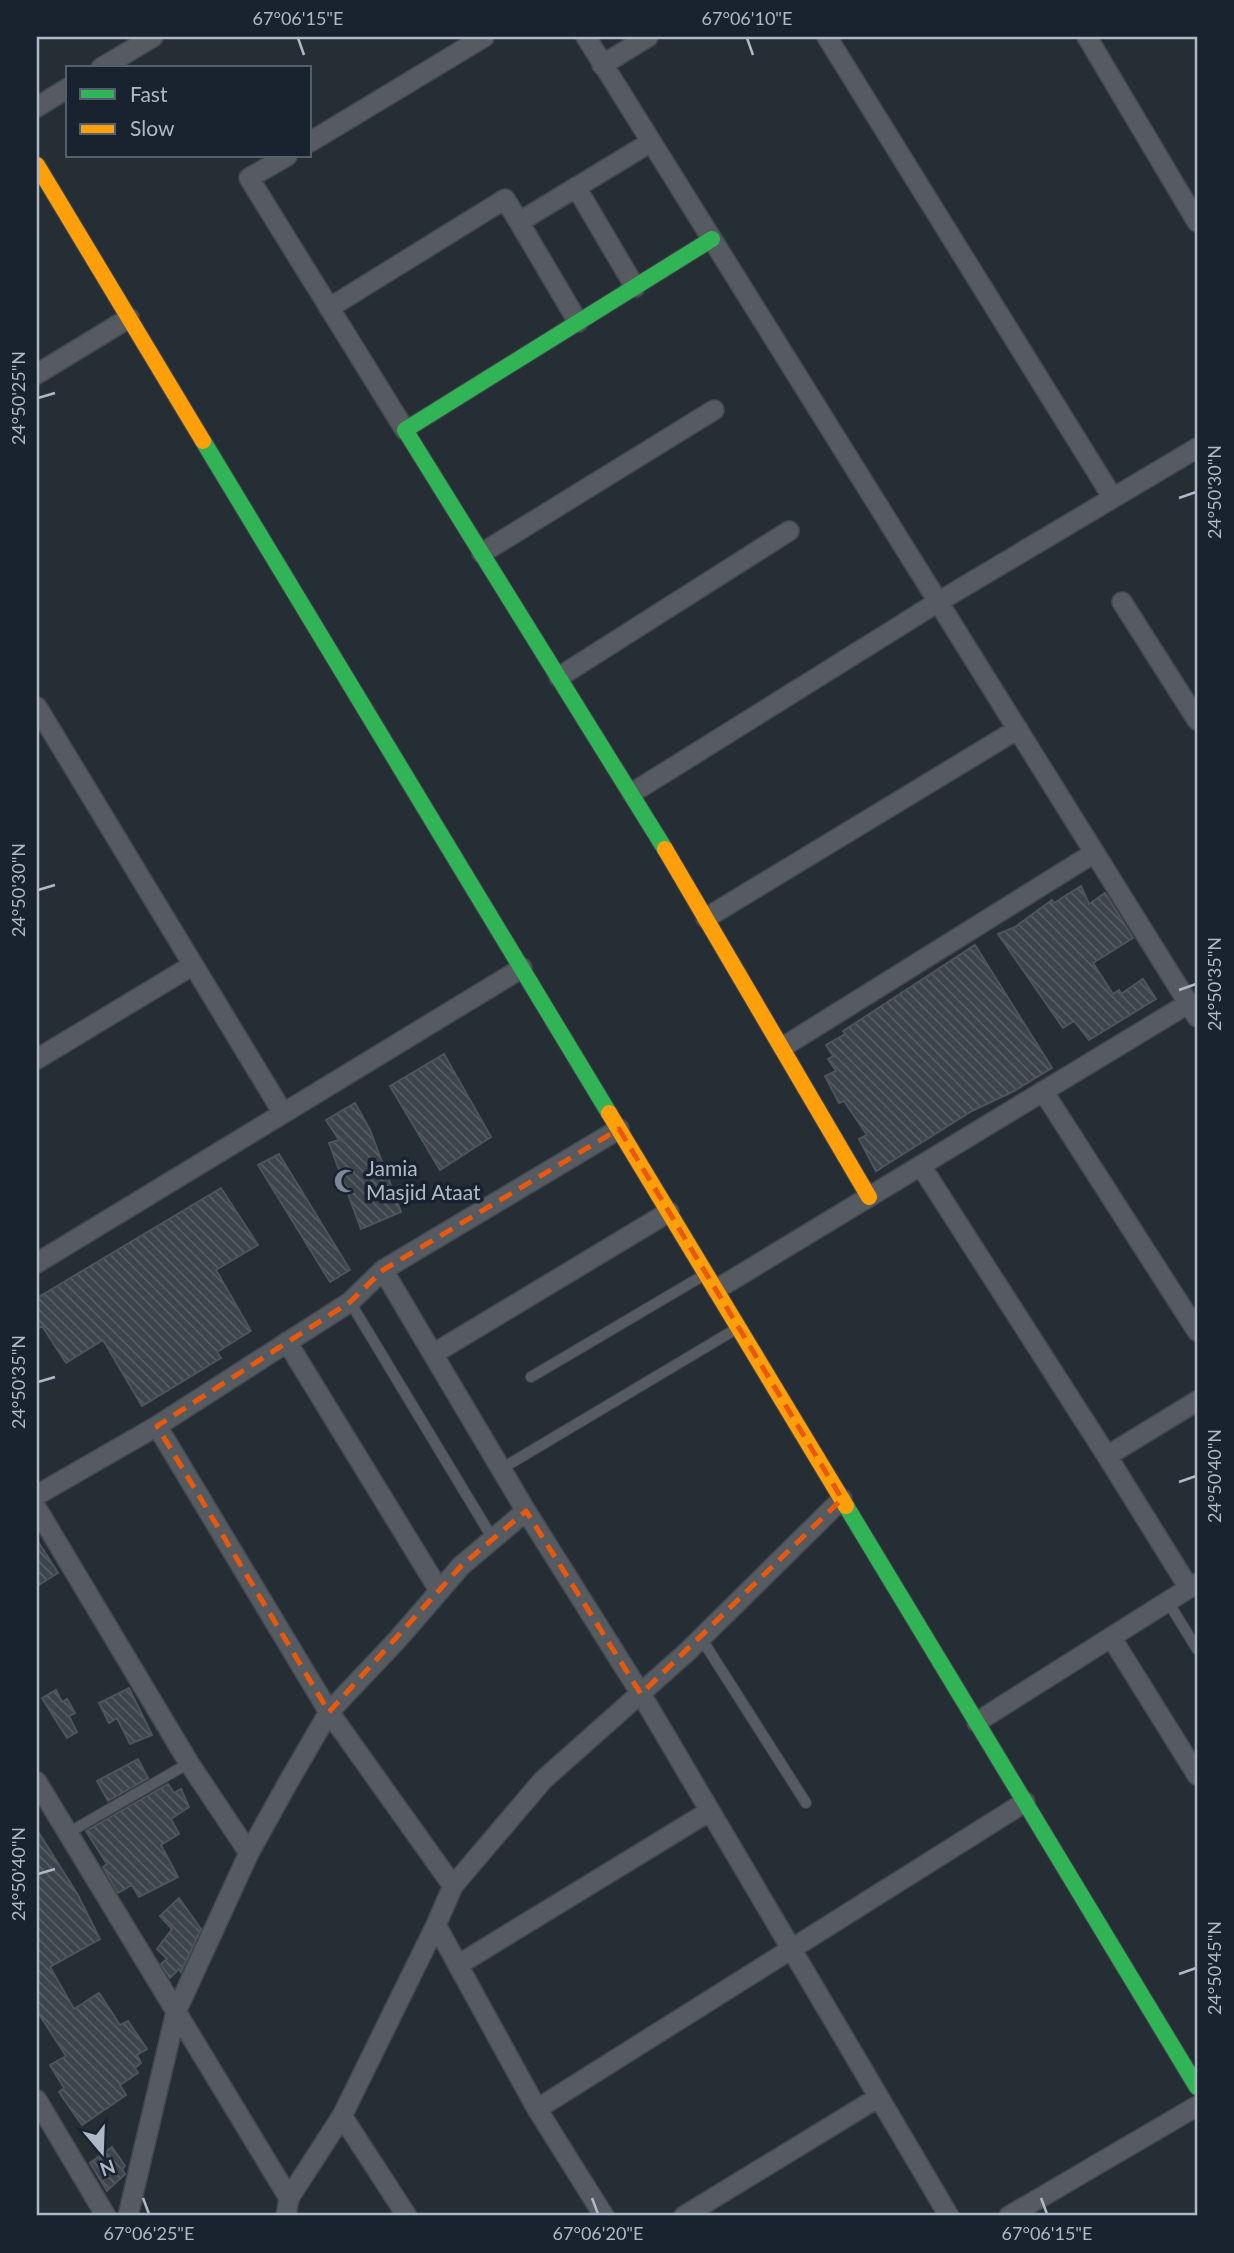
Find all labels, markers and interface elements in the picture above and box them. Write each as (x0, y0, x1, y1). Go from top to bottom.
text: 67°06'15"E (253, 7, 343, 29)
text: 67°06'10"E (702, 7, 792, 29)
legend (66, 66, 312, 158)
text: Fast (130, 81, 168, 106)
text: Slow (130, 115, 175, 140)
text: 24°50'25"N (7, 351, 29, 445)
text: 24°50'30"N (1203, 445, 1225, 539)
text: 24°50'30"N (7, 843, 29, 937)
text: 24°50'35"N (1203, 937, 1225, 1031)
place label: Jamia Masjid Ataat (366, 1155, 481, 1204)
mosque icon: Jamia Masjid Ataat (332, 1167, 360, 1195)
text: 24°50'35"N (7, 1335, 29, 1429)
text: 24°50'40"N (1203, 1429, 1225, 1523)
text: 24°50'40"N (7, 1827, 29, 1921)
text: 24°50'45"N (1203, 1921, 1225, 2015)
north arrow (66, 2116, 136, 2186)
text: N (97, 2155, 118, 2182)
text: 67°06'25"E (104, 2222, 194, 2244)
text: 67°06'20"E (553, 2222, 643, 2244)
text: 67°06'15"E (1002, 2222, 1092, 2244)

